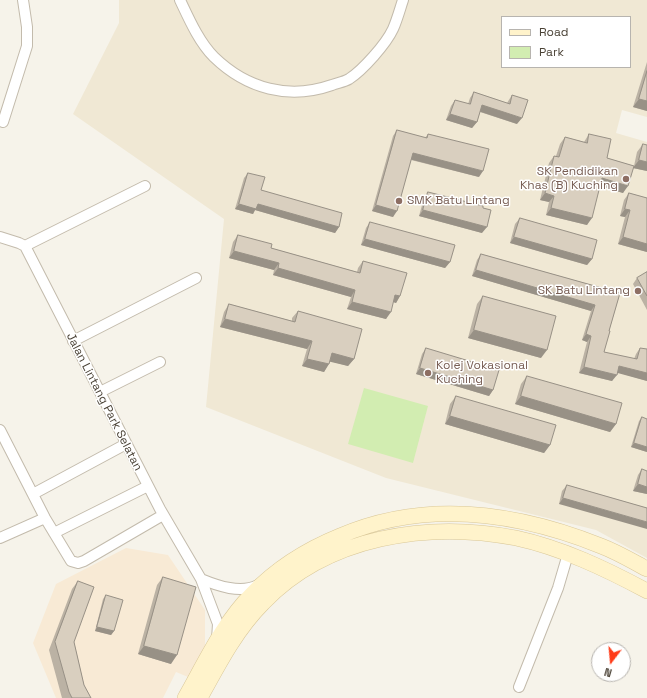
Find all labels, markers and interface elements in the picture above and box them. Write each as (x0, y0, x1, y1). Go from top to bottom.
legend (501, 16, 631, 68)
text: Road (539, 24, 568, 40)
text: Park (539, 44, 564, 60)
place label: SK Pendidikan Khas (B) Kuching (520, 165, 618, 193)
marker: SK Pendidikan Khas (B) Kuching (621, 174, 631, 184)
place label: SMK Batu Lintang (407, 194, 510, 208)
marker: SMK Batu Lintang (394, 196, 404, 206)
place label: SK Batu Lintang (538, 284, 630, 298)
marker: SK Batu Lintang (633, 286, 643, 296)
street label: Jalan Lintang Park Selatan (63, 331, 145, 473)
place label: Kolej Vokasional Kuching (436, 359, 528, 387)
marker: Kolej Vokasional Kuching (423, 368, 433, 378)
north arrow (591, 642, 631, 682)
text: N (602, 665, 613, 680)

